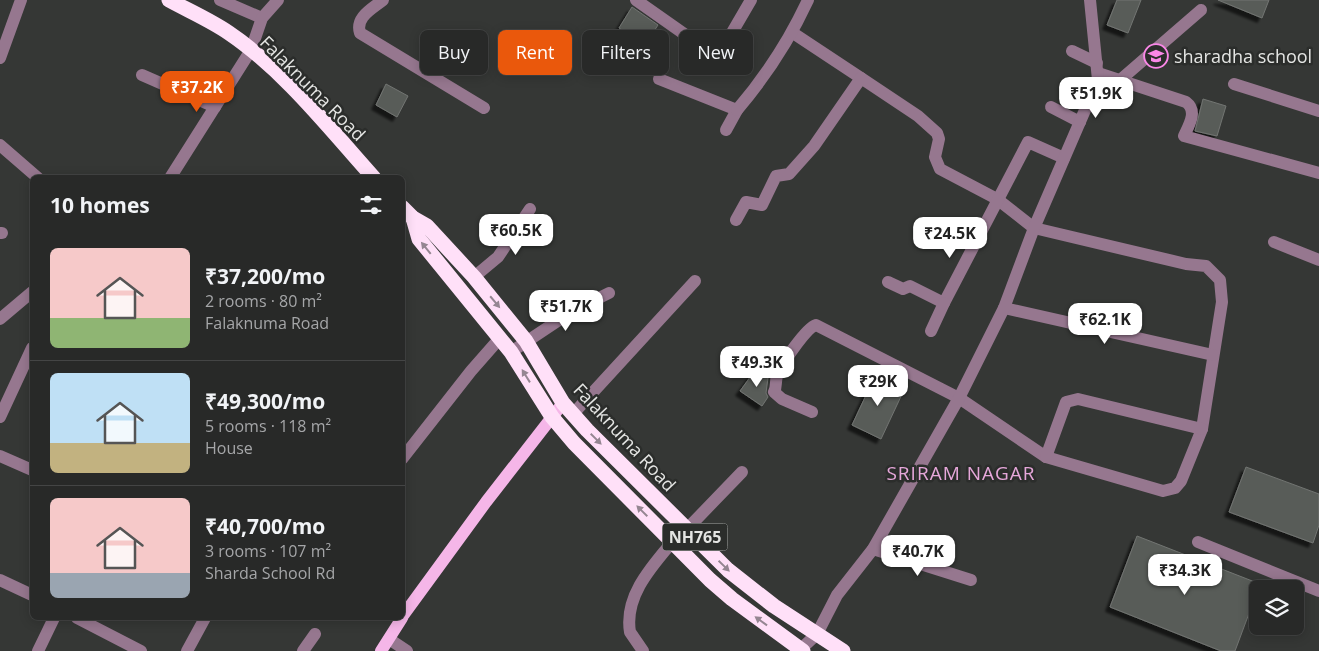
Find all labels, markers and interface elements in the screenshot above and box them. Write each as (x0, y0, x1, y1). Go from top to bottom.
street label: Falaknuma Road (255, 30, 371, 146)
chip: Buy (420, 30, 488, 75)
chip: Rent (498, 30, 572, 75)
chip: Filters (582, 30, 669, 75)
chip: New (679, 30, 753, 75)
school or university icon: sharadha school (1143, 43, 1169, 69)
place label: sharadha school (1174, 44, 1312, 68)
pin: ₹37.2K (156, 70, 238, 113)
text: ₹37.2K (171, 76, 223, 98)
pin: ₹51.9K (1055, 76, 1137, 119)
text: ₹51.9K (1070, 82, 1122, 104)
text: 10 homes (50, 191, 150, 219)
icon: filters (357, 191, 385, 219)
pin: ₹60.5K (475, 214, 557, 256)
pin: ₹24.5K (909, 216, 991, 259)
text: ₹60.5K (490, 219, 542, 241)
text: ₹24.5K (924, 222, 976, 244)
one-way arrow (421, 242, 432, 255)
text: ₹37,200/mo (205, 262, 325, 290)
icon: home (90, 268, 150, 328)
text: 2 rooms · 80 m² (205, 290, 322, 312)
pin: ₹51.7K (525, 290, 607, 332)
text: ₹51.7K (540, 295, 592, 317)
one-way arrow (490, 296, 501, 309)
pin: ₹62.1K (1064, 302, 1146, 345)
text: ₹62.1K (1079, 308, 1131, 330)
text: Falaknuma Road (205, 312, 329, 334)
pin: ₹49.3K (716, 346, 798, 388)
text: ₹49.3K (731, 351, 783, 373)
pin: ₹29K (848, 364, 908, 407)
one-way arrow (522, 369, 531, 382)
text: ₹29K (859, 370, 897, 392)
street label: Falaknuma Road (569, 378, 681, 496)
text: ₹49,300/mo (205, 387, 325, 415)
icon: home (90, 393, 150, 453)
text: 5 rooms · 118 m² (205, 415, 331, 437)
one-way arrow (590, 433, 602, 445)
text: House (205, 437, 253, 459)
district label: SRIRAM NAGAR (886, 460, 1036, 486)
one-way arrow (637, 505, 649, 517)
text: ₹40,700/mo (205, 512, 325, 540)
icon: home (90, 518, 150, 578)
road number: NH765 (662, 524, 728, 550)
pin: ₹40.7K (877, 534, 959, 577)
text: 3 rooms · 107 m² (205, 540, 331, 562)
text: ₹40.7K (892, 540, 944, 562)
pin: ₹34.3K (1144, 554, 1226, 596)
one-way arrow (718, 559, 730, 571)
text: ₹34.3K (1159, 559, 1211, 581)
text: Sharda School Rd (205, 562, 335, 584)
map controls (1249, 580, 1304, 635)
button: layers (1249, 580, 1304, 635)
one-way arrow (754, 616, 768, 626)

